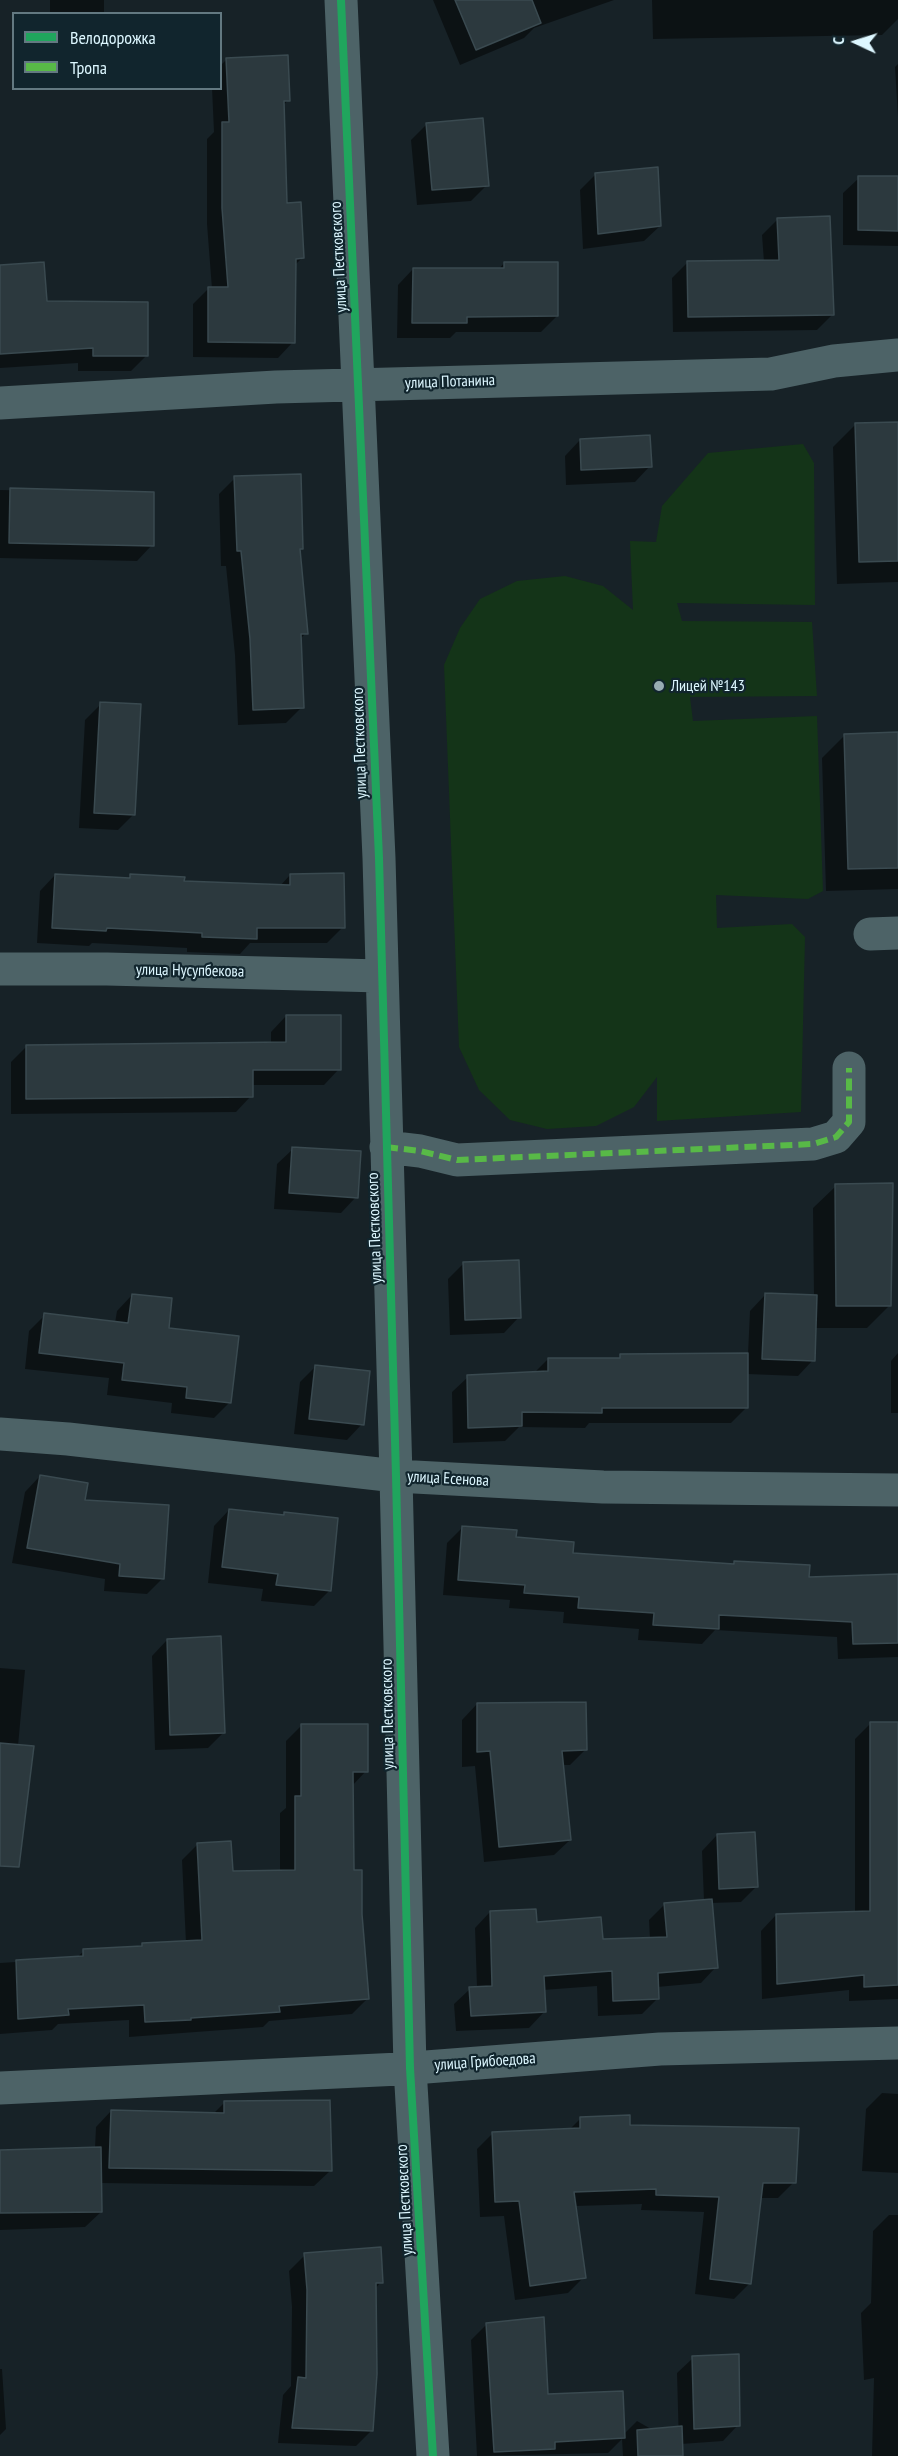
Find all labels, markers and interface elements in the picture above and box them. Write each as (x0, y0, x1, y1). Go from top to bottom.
legend (12, 12, 222, 90)
north arrow (826, 12, 886, 72)
text: Велодорожка (70, 26, 156, 49)
text: С (828, 36, 848, 45)
text: Тропа (70, 56, 107, 79)
street label: улица Пестковского (327, 201, 351, 313)
street label: улица Потанина (405, 371, 495, 393)
place label: Лицей №143 (671, 676, 745, 696)
marker: Лицей №143 (652, 679, 666, 693)
street label: улица Пестковского (348, 687, 372, 799)
street label: улица Нусупбекова (136, 960, 244, 982)
street label: улица Пестковского (363, 1172, 387, 1284)
street label: улица Есенова (407, 1467, 489, 1491)
street label: улица Пестковского (377, 1658, 399, 1770)
street label: улица Грибоедова (434, 2049, 536, 2075)
street label: улица Пестковского (393, 2144, 417, 2256)

